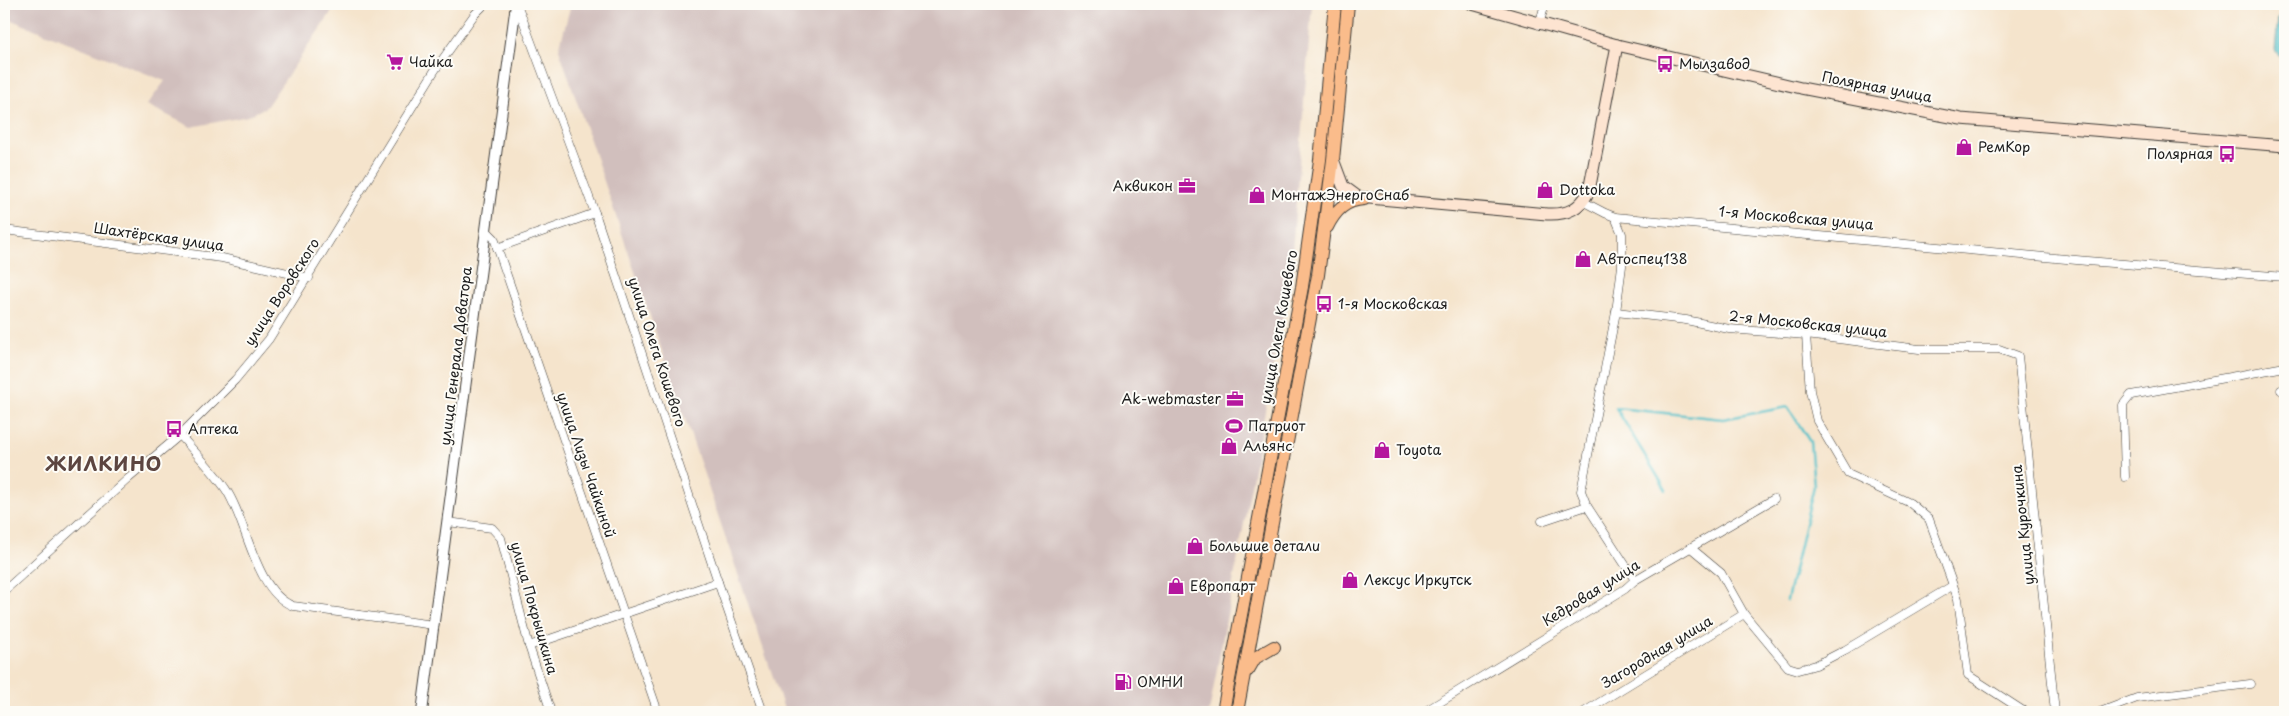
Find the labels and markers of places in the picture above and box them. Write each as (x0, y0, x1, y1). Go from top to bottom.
place label: Чайка (409, 51, 453, 72)
supermarket icon: Чайка (385, 52, 405, 72)
place label: Мылзавод (1679, 53, 1750, 74)
bus stop icon: Мылзавод (1655, 54, 1675, 74)
place label: РемКор (1978, 136, 2030, 157)
shop icon: РемКор (1954, 137, 1974, 157)
place label: Полярная (2147, 143, 2213, 164)
bus stop icon: Полярная (2217, 144, 2237, 164)
place label: Аквикон (1113, 175, 1173, 196)
office icon: Аквикон (1177, 176, 1197, 196)
place label: Dottoka (1559, 179, 1615, 200)
shop icon: Dottoka (1535, 180, 1555, 200)
place label: МонтажЭнергоСнаб (1271, 184, 1409, 205)
shop icon: МонтажЭнергоСнаб (1247, 185, 1267, 205)
place label: Автоспец138 (1597, 248, 1688, 269)
shop icon: Автоспец138 (1573, 249, 1593, 269)
place label: 1-я Московская (1338, 293, 1448, 314)
bus stop icon: 1-я Московская (1314, 294, 1334, 314)
place label: Ak-webmaster (1121, 388, 1221, 409)
office icon: Ak-webmaster (1225, 389, 1245, 409)
place label: Патриот (1248, 415, 1306, 436)
sports icon: Патриот (1224, 416, 1244, 436)
place label: Аптека (188, 418, 238, 439)
bus stop icon: Аптека (164, 419, 184, 439)
place label: Альянс (1243, 435, 1292, 456)
shop icon: Альянс (1219, 436, 1239, 456)
place label: Toyota (1396, 439, 1441, 460)
shop icon: Toyota (1372, 440, 1392, 460)
place label: Большие детали (1209, 535, 1320, 556)
shop icon: Большие детали (1185, 536, 1205, 556)
place label: Лексус Иркутск (1364, 569, 1472, 590)
shop icon: Лексус Иркутск (1340, 570, 1360, 590)
place label: Европарт (1190, 575, 1256, 596)
shop icon: Европарт (1166, 576, 1186, 596)
place label: ОМНИ (1137, 671, 1183, 692)
fuel station icon: ОМНИ (1113, 672, 1133, 692)

